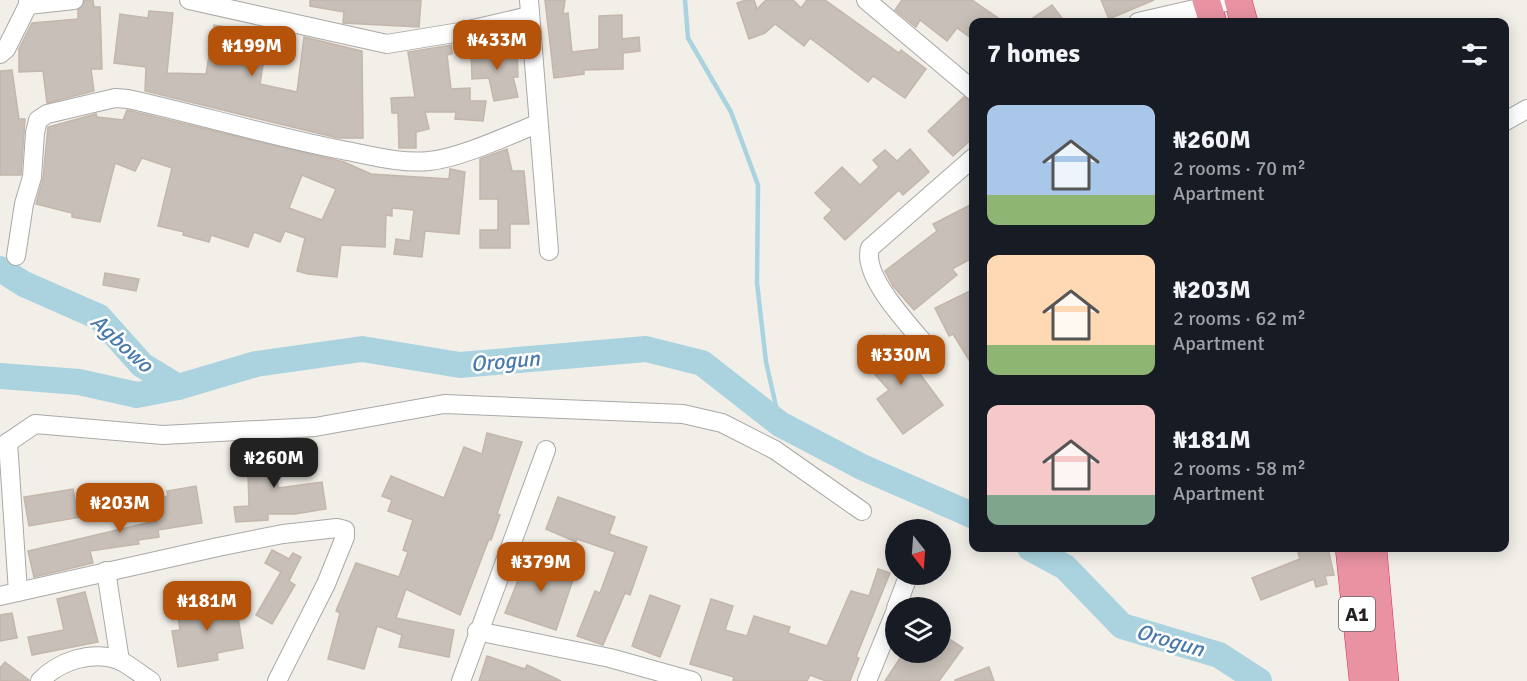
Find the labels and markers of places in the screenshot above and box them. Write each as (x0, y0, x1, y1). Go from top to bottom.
pin: ₦433M (455, 20, 539, 71)
pin: ₦199M (210, 26, 294, 77)
pin: ₦330M (859, 335, 943, 386)
pin: ₦260M (232, 438, 316, 489)
pin: ₦203M (78, 483, 162, 534)
pin: ₦379M (499, 542, 583, 593)
pin: ₦181M (165, 581, 249, 632)

